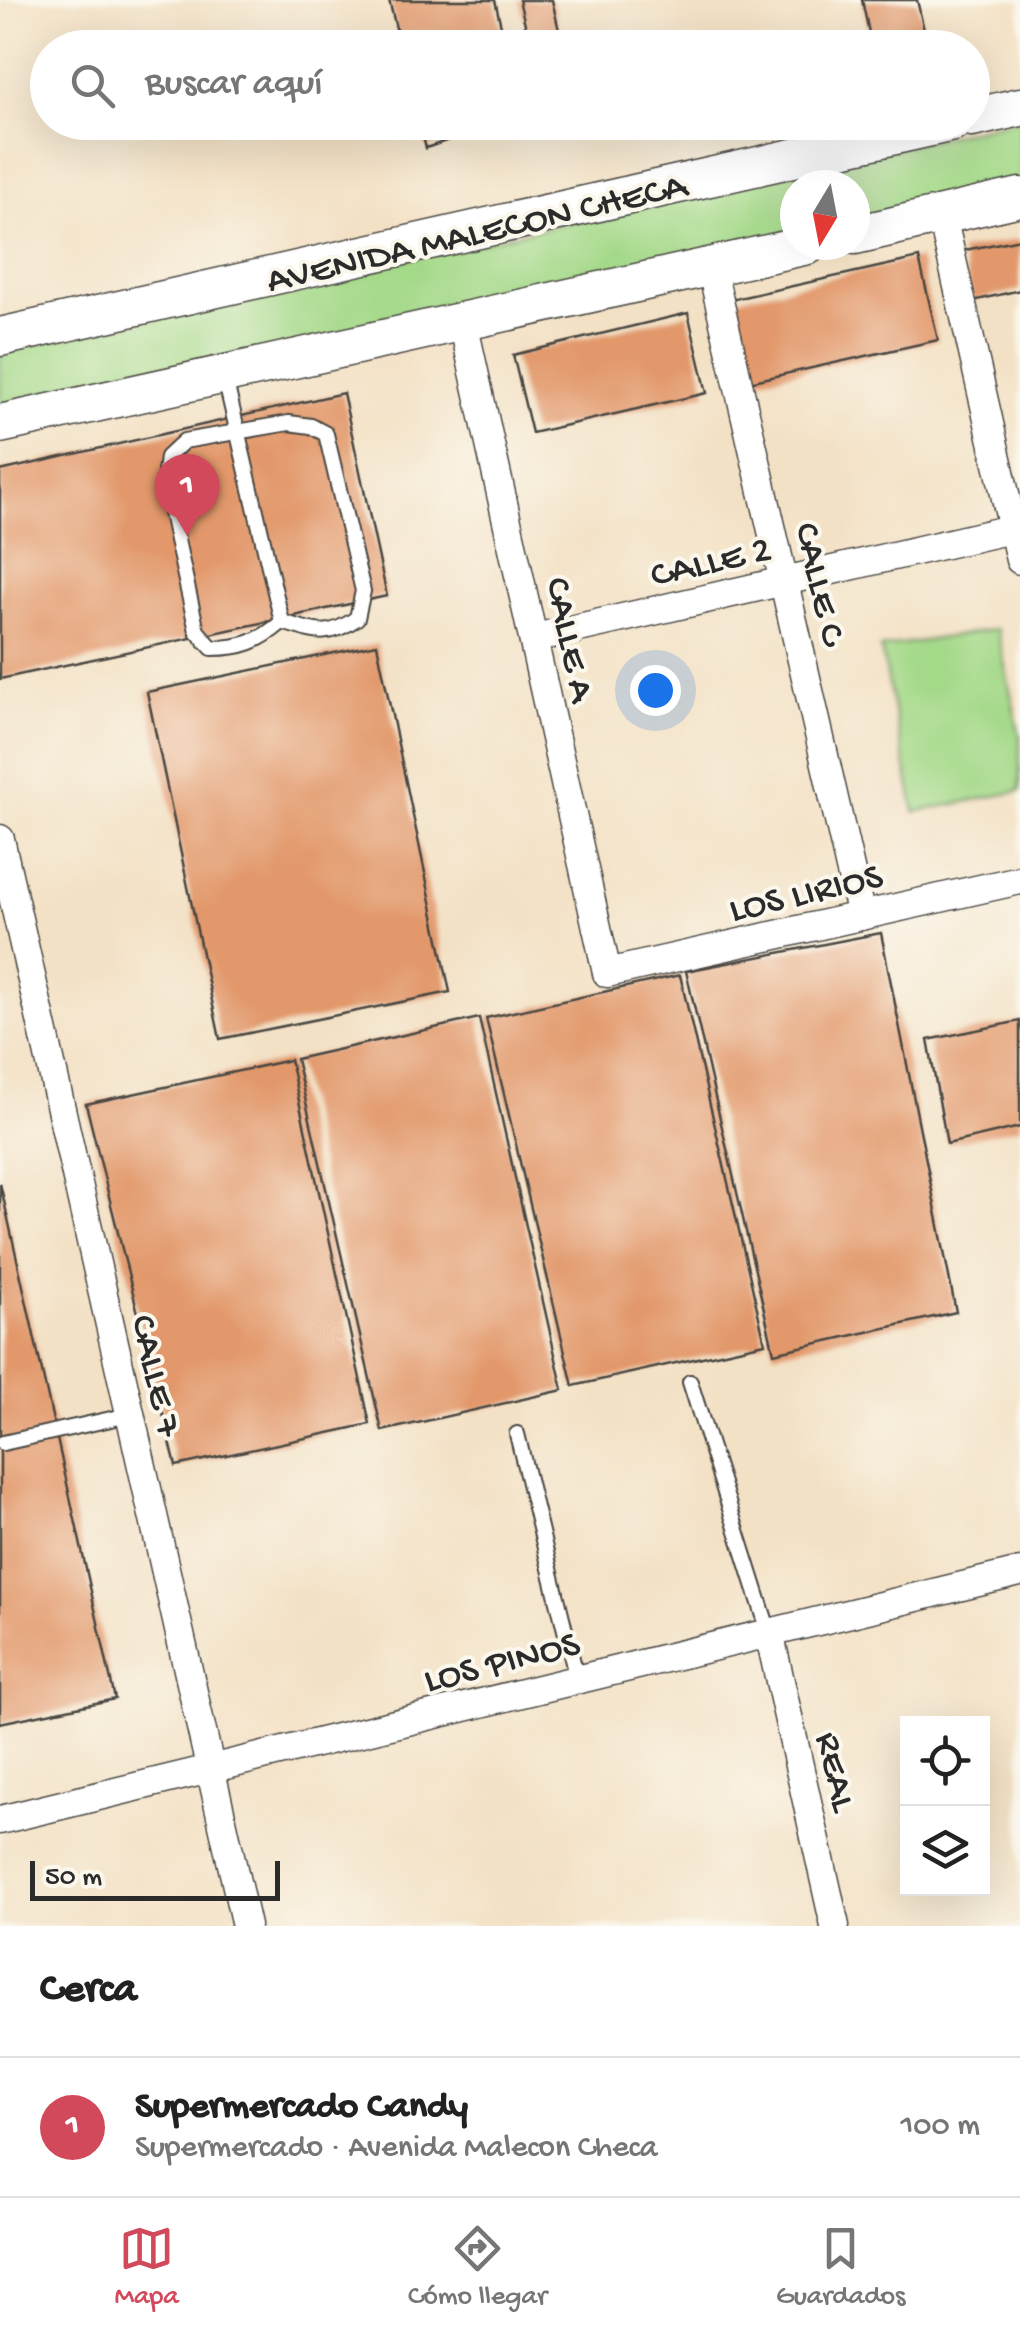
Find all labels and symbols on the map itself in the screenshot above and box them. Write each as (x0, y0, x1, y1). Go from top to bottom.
street label: AVENIDA MALECON CHECA (263, 165, 694, 306)
north arrow (780, 170, 870, 260)
pin: 1 (154, 454, 220, 536)
street label: CALLE C (782, 519, 853, 652)
street label: CALLE 2 (647, 530, 776, 600)
street label: CALLE A (533, 574, 602, 709)
your location (630, 665, 681, 716)
street label: LOS LIRIOS (725, 857, 888, 935)
street label: CALLE 7 (118, 1311, 189, 1443)
street label: LOS PINOS (420, 1624, 585, 1705)
street label: REAL (803, 1728, 864, 1818)
scale bar (30, 1856, 280, 1900)

